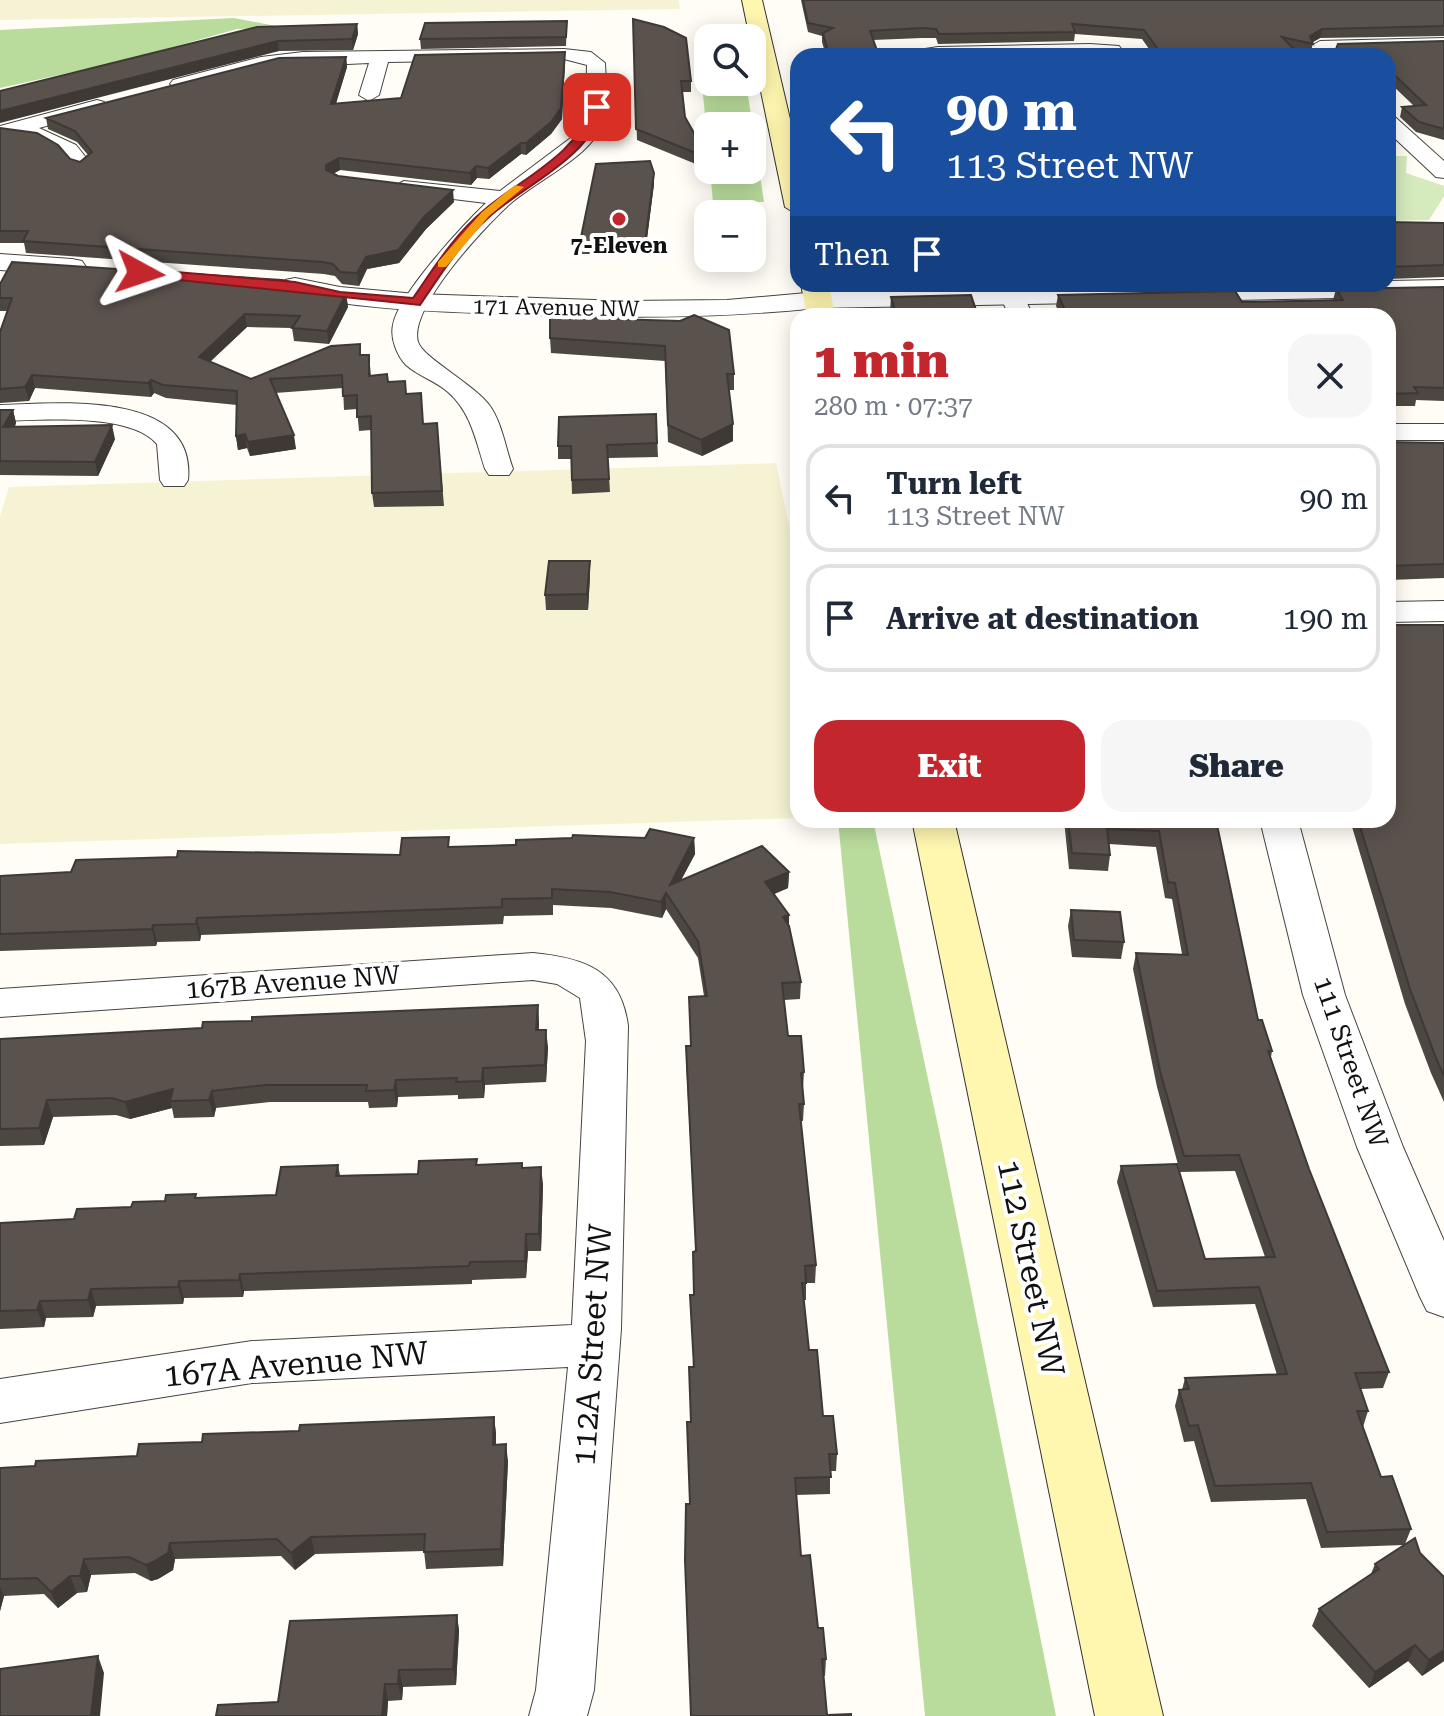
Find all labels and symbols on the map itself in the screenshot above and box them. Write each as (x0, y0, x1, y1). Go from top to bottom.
pin (563, 73, 631, 141)
marker: 7-Eleven (610, 210, 628, 228)
position arrow (98, 231, 182, 315)
place label: 7-Eleven (571, 233, 668, 258)
street label: 171 Avenue NW (472, 294, 640, 321)
street label: 167B Avenue NW (185, 960, 402, 1004)
street label: 111 Street NW (1308, 973, 1394, 1152)
street label: 112 Street NW (990, 1157, 1073, 1380)
street label: 112A Street NW (565, 1222, 619, 1467)
street label: 167A Avenue NW (162, 1333, 430, 1394)

